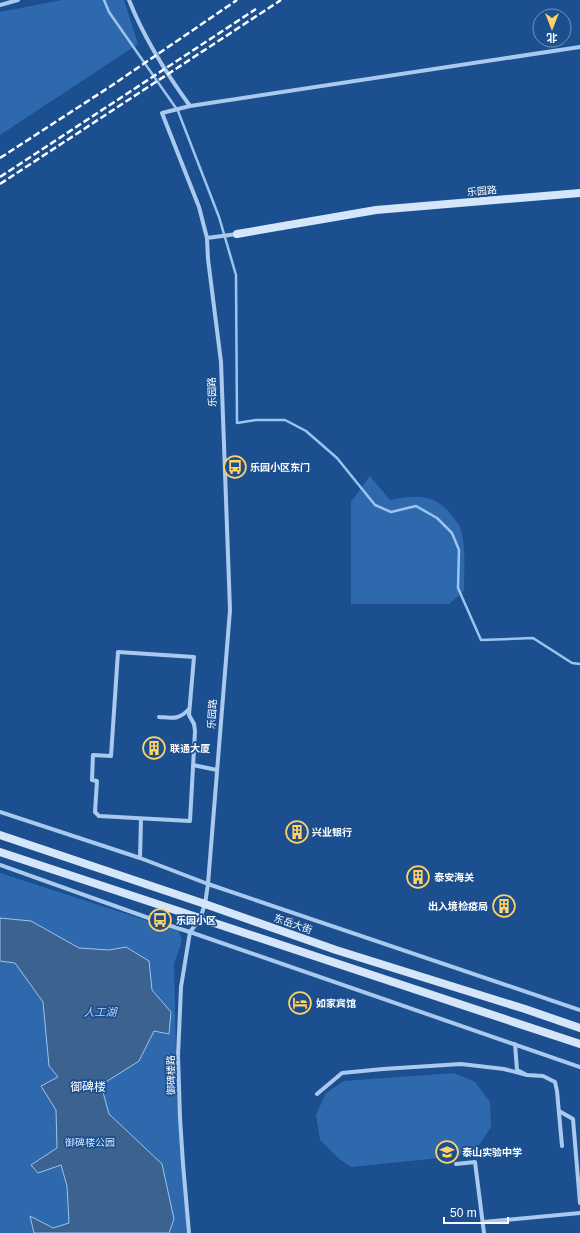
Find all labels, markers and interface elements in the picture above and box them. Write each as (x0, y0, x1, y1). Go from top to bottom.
north arrow (532, 8, 572, 48)
text: 北 (547, 32, 558, 44)
street label: 乐园路 (467, 184, 497, 198)
street label: 乐园路 (206, 377, 218, 407)
bus stop icon: 乐园小区东门 (222, 454, 248, 480)
place label: 乐园小区东门 (250, 462, 310, 473)
street label: 乐园路 (205, 699, 219, 729)
building icon: 联通大厦 (141, 735, 167, 761)
place label: 联通大厦 (170, 743, 210, 754)
building icon: 兴业银行 (284, 819, 310, 845)
place label: 兴业银行 (312, 827, 352, 838)
building icon: 泰安海关 (405, 864, 431, 890)
place label: 泰安海关 (434, 872, 474, 883)
building icon: 出入境检疫局 (491, 893, 517, 919)
place label: 出入境检疫局 (428, 900, 488, 912)
bus stop icon: 乐园小区 (147, 907, 173, 933)
street label: 东岳大街 (272, 912, 314, 936)
place label: 乐园小区 (176, 915, 216, 926)
hotel icon: 如家宾馆 (287, 990, 313, 1016)
place label: 如家宾馆 (316, 997, 356, 1009)
water label: 人工湖 (84, 1006, 118, 1018)
street label: 御碑楼路 (165, 1055, 177, 1095)
district label: 御碑楼 (70, 1080, 106, 1094)
park label: 御碑楼公园 (65, 1137, 115, 1148)
school or university icon: 泰山实验中学 (434, 1139, 460, 1165)
place label: 泰山实验中学 (462, 1147, 522, 1158)
scale bar (444, 1199, 508, 1225)
text: 50 m (450, 1206, 477, 1220)

